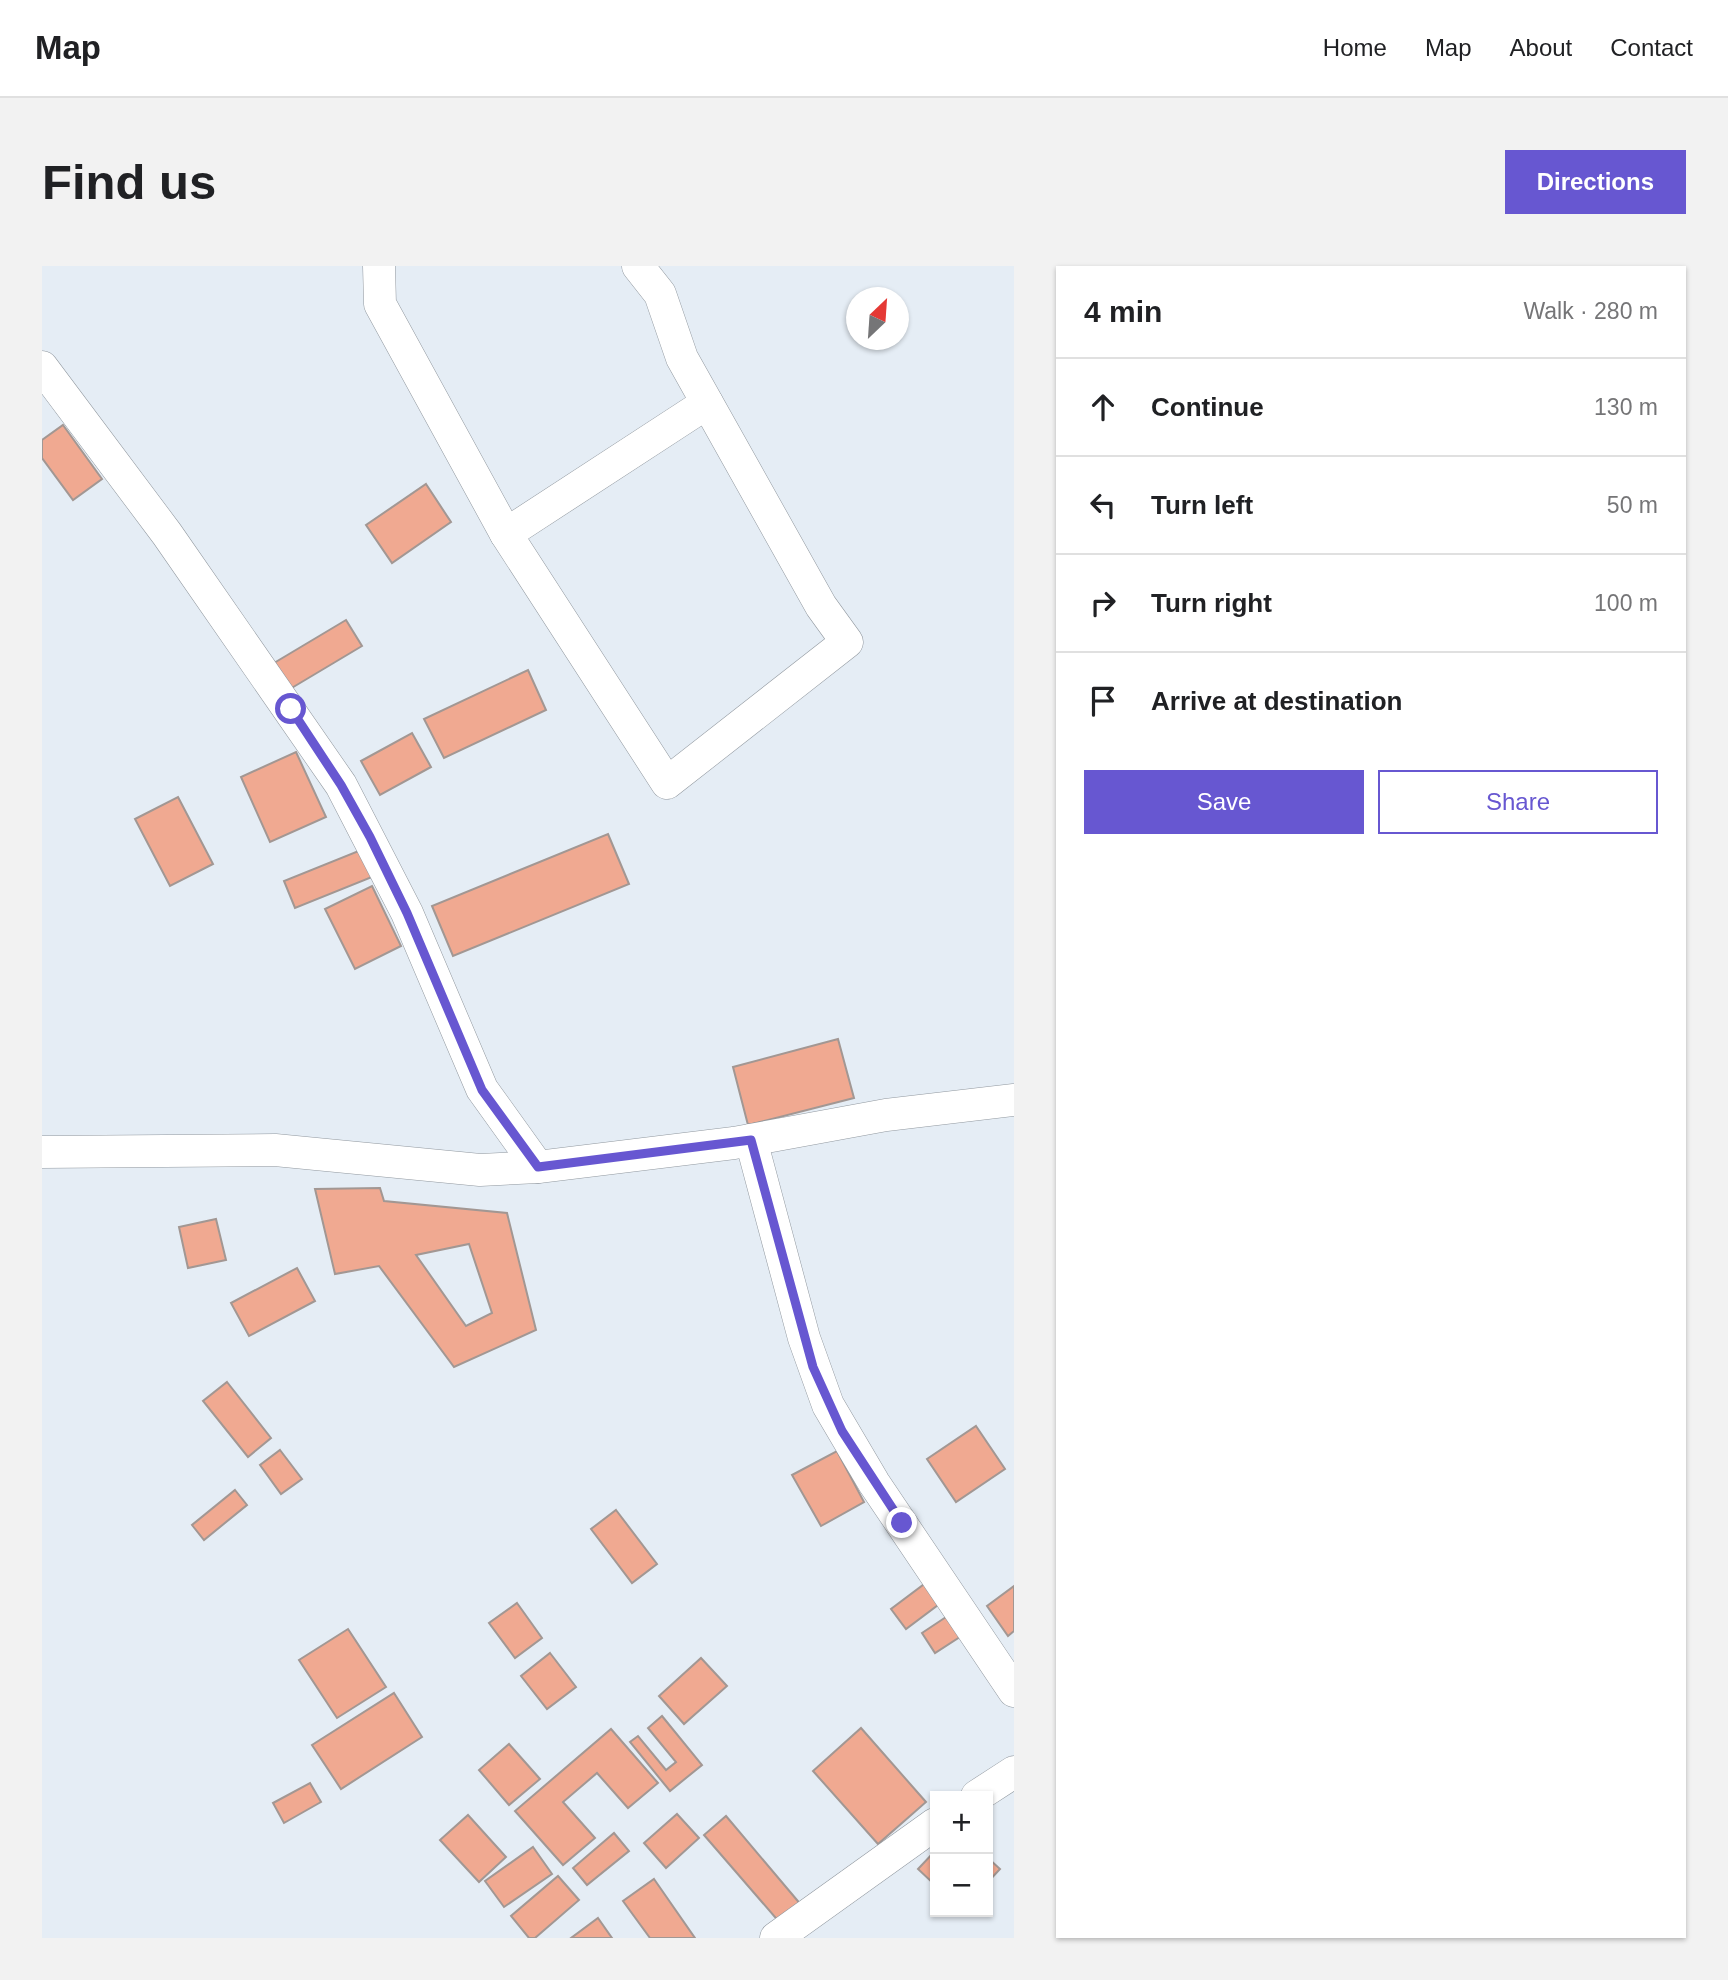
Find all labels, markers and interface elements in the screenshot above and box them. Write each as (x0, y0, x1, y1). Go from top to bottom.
text: Map (35, 29, 101, 66)
text: Home (1323, 34, 1387, 61)
text: Map (1425, 34, 1472, 61)
text: About (1510, 34, 1572, 61)
text: Contact (1610, 34, 1693, 61)
button: Directions (1505, 150, 1686, 214)
text: Find us (42, 155, 216, 209)
north arrow (846, 287, 909, 350)
text: 4 min (1084, 295, 1162, 328)
text: Walk · 280 m (1523, 298, 1658, 324)
icon: ahead (1084, 388, 1122, 426)
text: Continue (1151, 392, 1264, 422)
text: 130 m (1594, 394, 1658, 420)
icon: left (1084, 486, 1122, 524)
text: Turn left (1151, 490, 1253, 520)
text: 50 m (1607, 492, 1658, 518)
icon: right (1084, 584, 1122, 622)
text: Turn right (1151, 588, 1272, 618)
text: 100 m (1594, 590, 1658, 616)
icon: arrive (1084, 682, 1122, 720)
text: Arrive at destination (1151, 686, 1402, 716)
route start (275, 693, 306, 724)
button: Save (1084, 770, 1364, 834)
button: Share (1378, 770, 1658, 834)
route end (886, 1507, 917, 1538)
map controls (930, 1791, 993, 1917)
button: + (930, 1791, 993, 1854)
button: − (930, 1854, 993, 1917)

